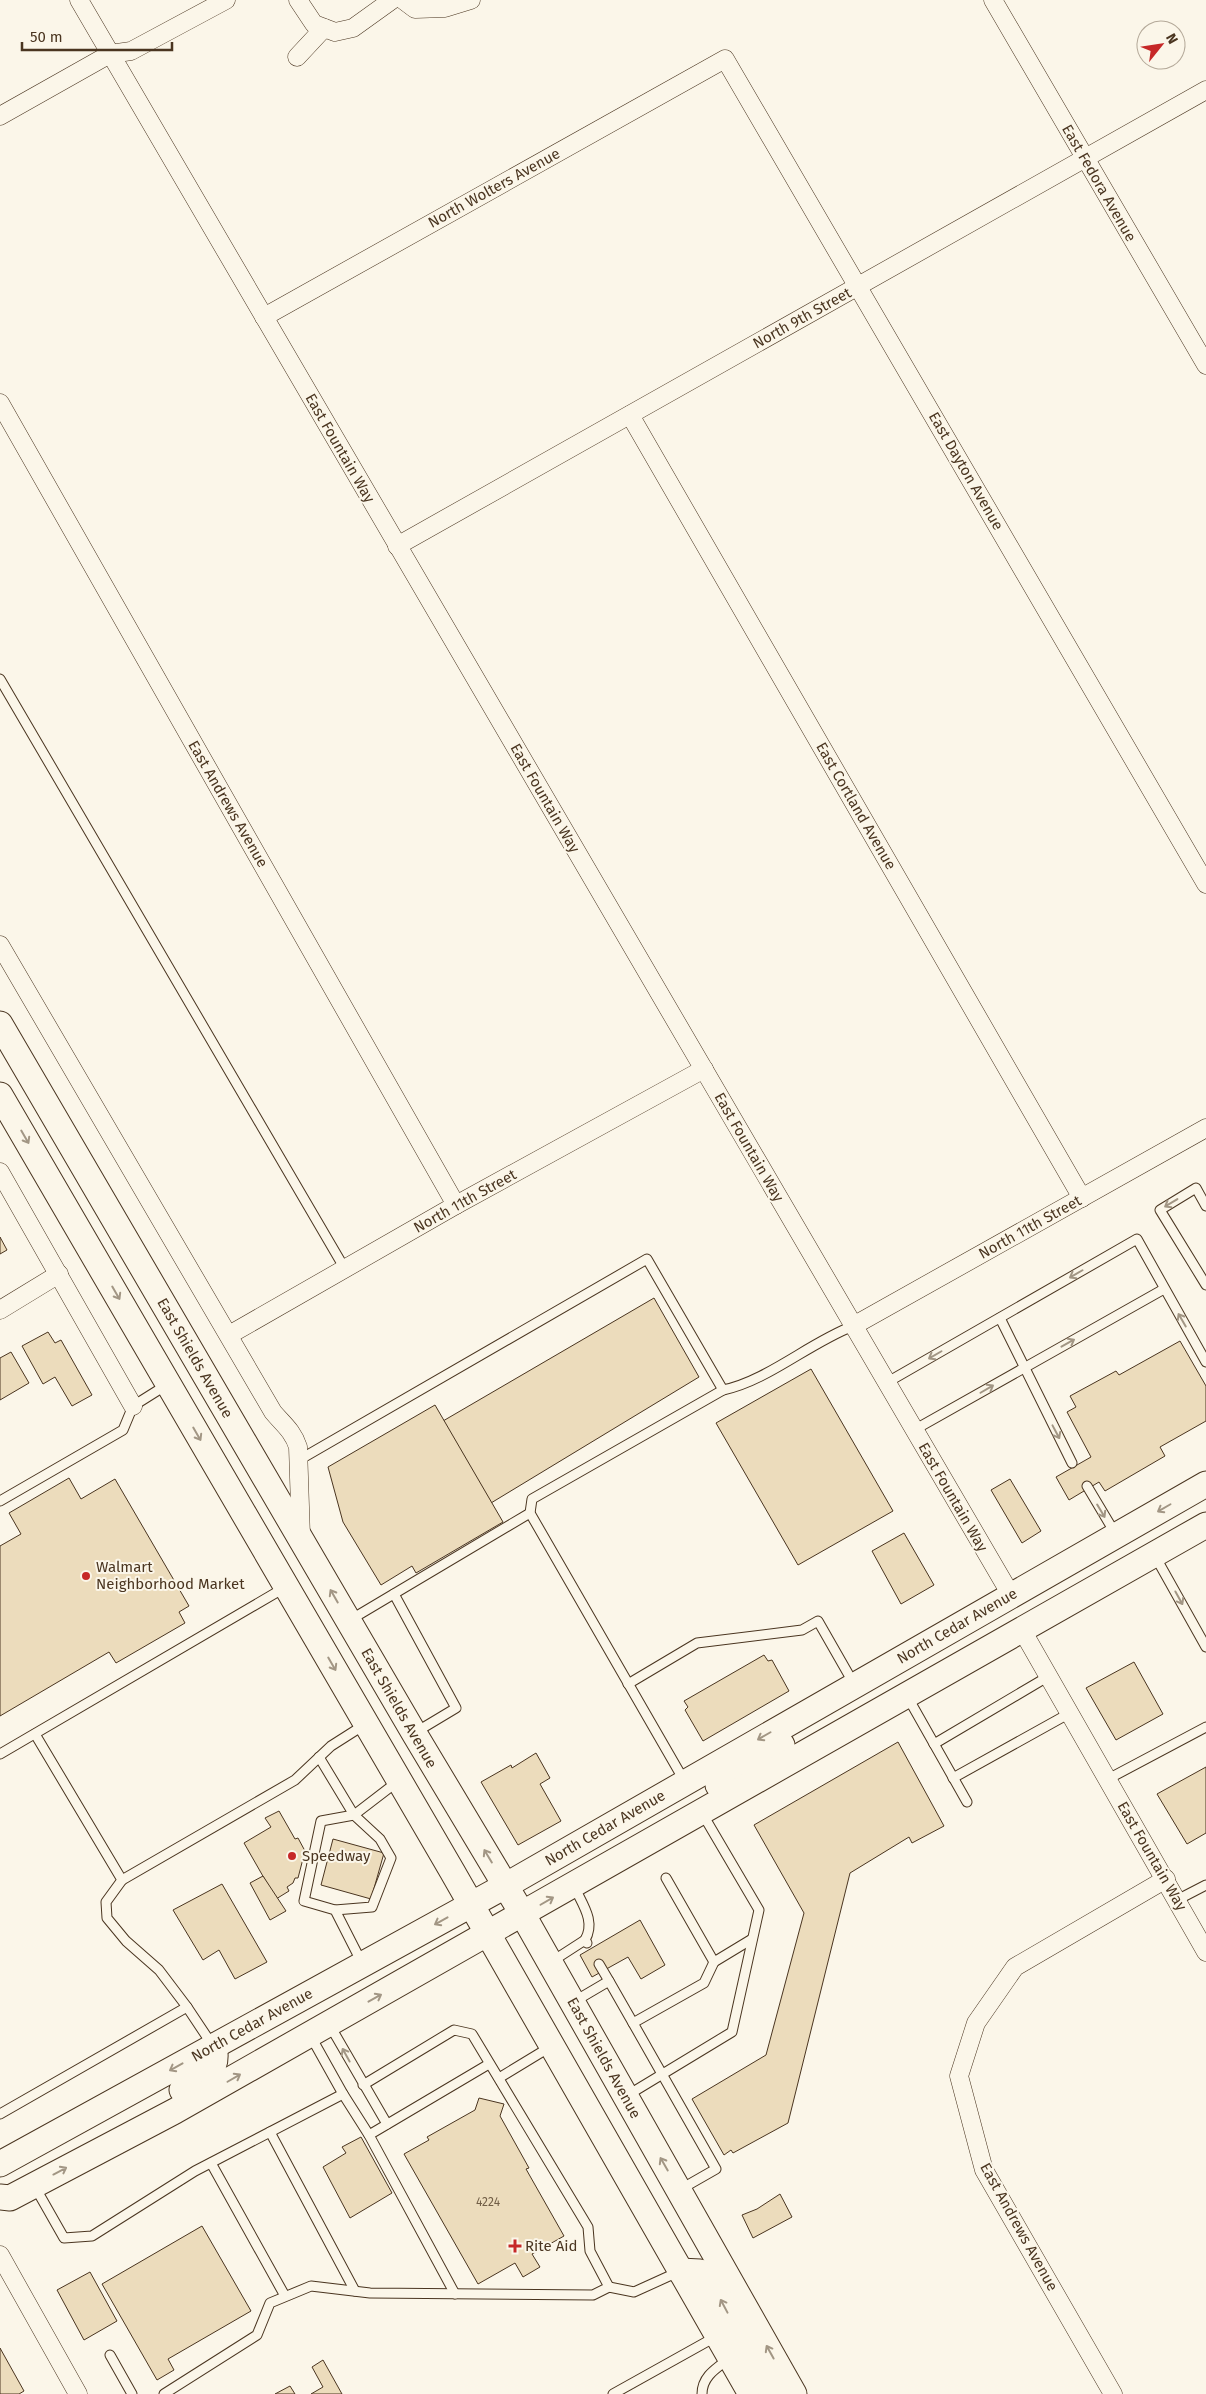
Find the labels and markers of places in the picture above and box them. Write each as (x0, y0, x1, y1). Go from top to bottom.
place label: Walmart Neighborhood Market (96, 1558, 245, 1593)
marker: Walmart Neighborhood Market (80, 1570, 92, 1582)
place label: Speedway (302, 1847, 371, 1865)
marker: Speedway (286, 1850, 298, 1862)
place label: Rite Aid (525, 2237, 577, 2255)
marker: Rite Aid (509, 2240, 521, 2252)

